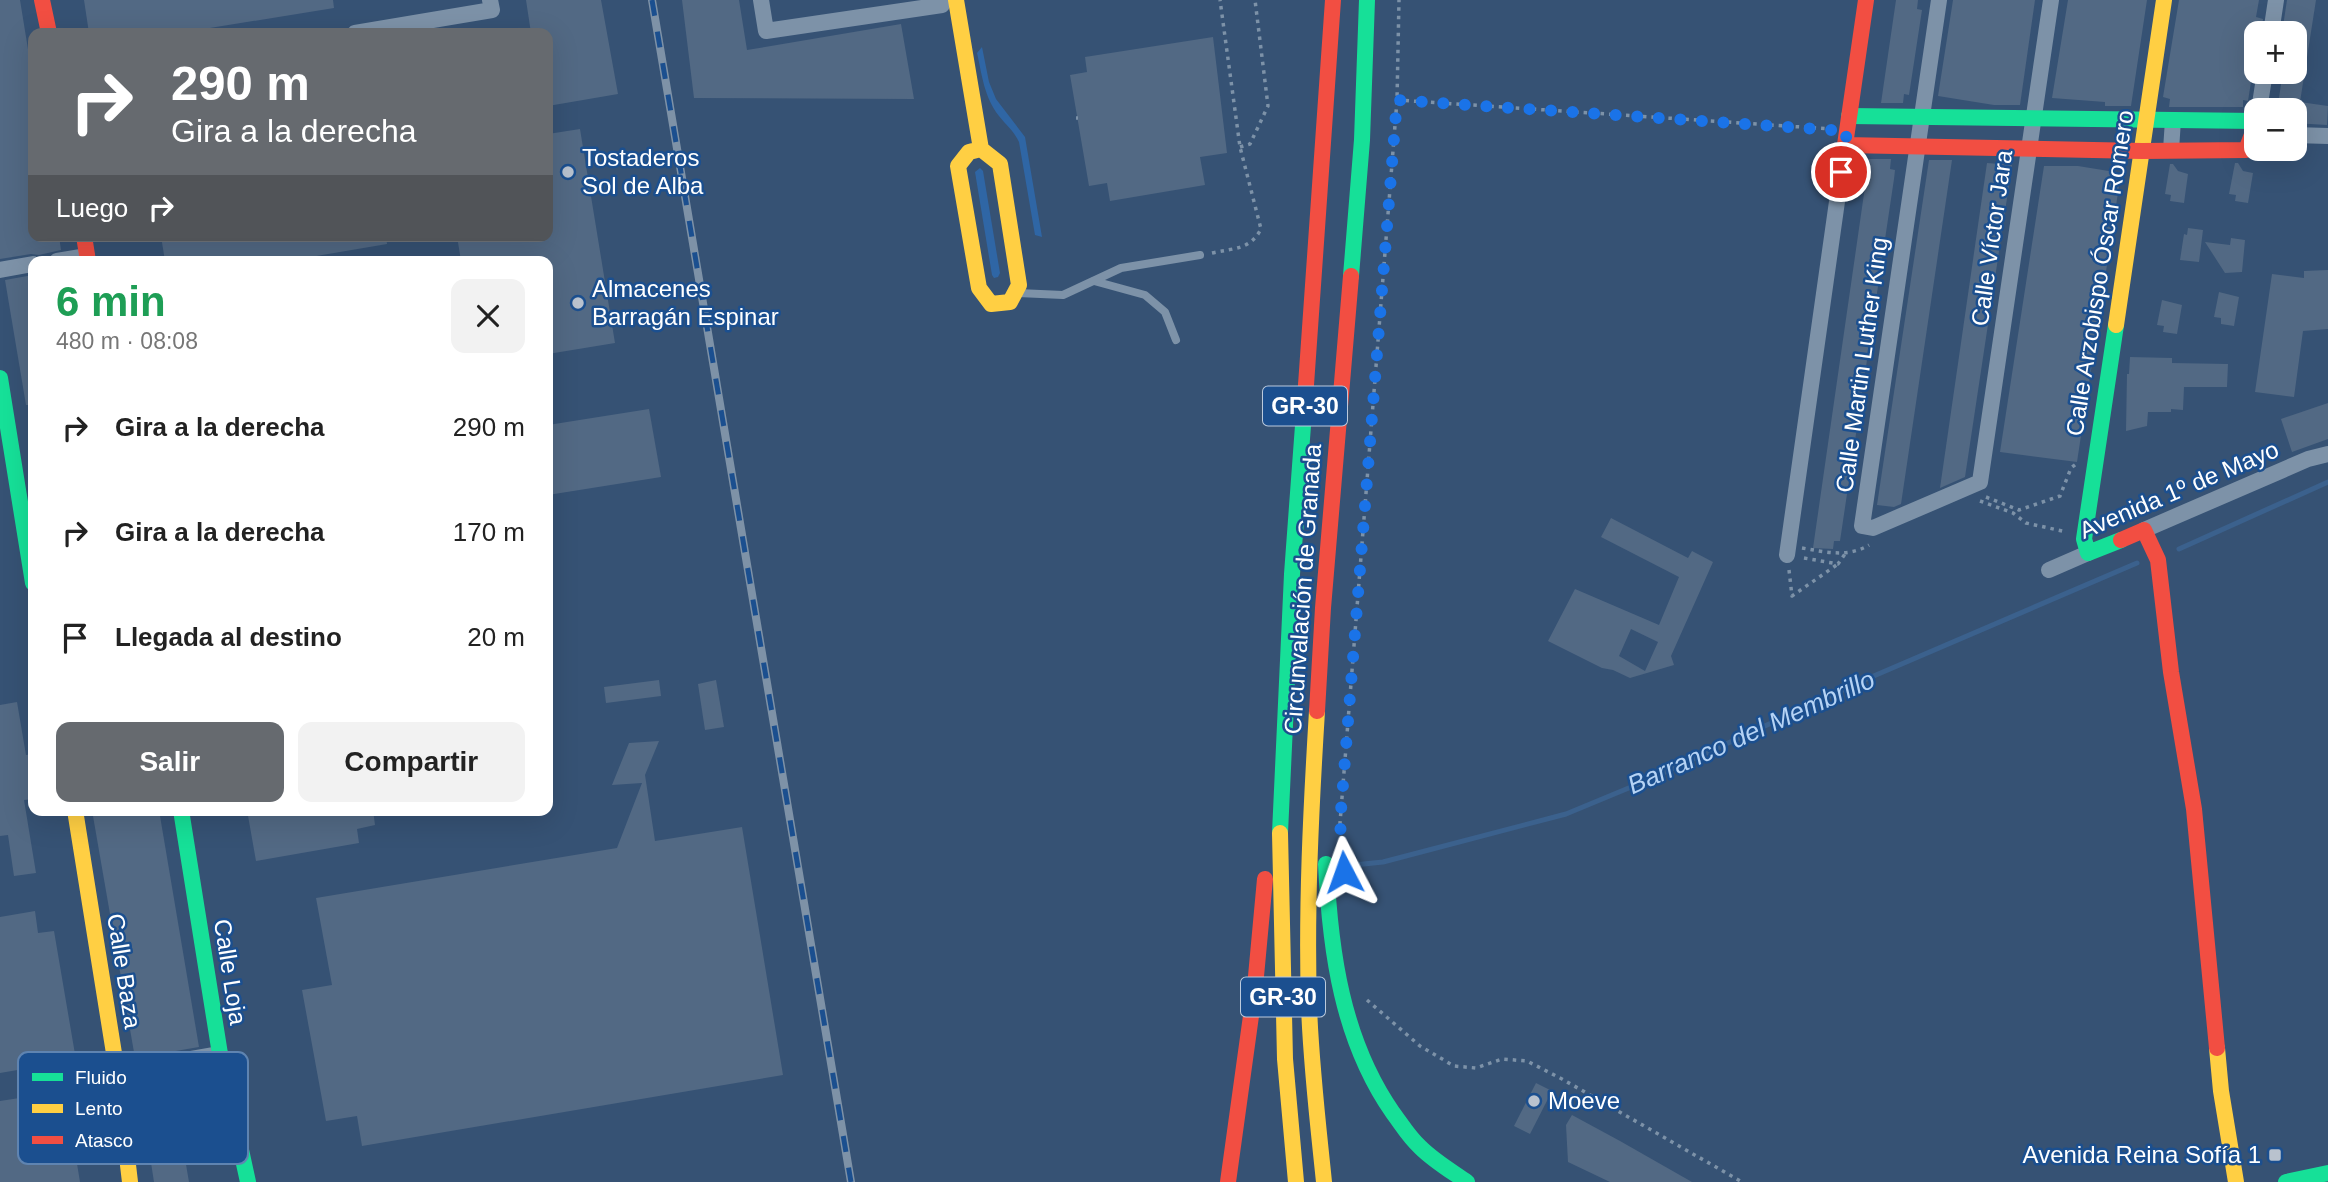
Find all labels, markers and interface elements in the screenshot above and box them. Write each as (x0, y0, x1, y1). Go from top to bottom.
map controls (2244, 21, 2307, 161)
button: + (2244, 21, 2307, 84)
icon: right (56, 56, 147, 147)
text: 290 m (171, 56, 310, 110)
button: − (2244, 98, 2307, 161)
street label: Calle Arzobispo Óscar Romero (2060, 108, 2139, 438)
text: Gira a la derecha (171, 113, 416, 149)
pin (1811, 142, 1871, 202)
place label: Tostaderos Sol de Alba (582, 144, 704, 199)
street label: Calle Víctor Jara (1966, 148, 2017, 328)
icon: arrive (1822, 153, 1860, 191)
marker: Tostaderos Sol de Alba (560, 164, 576, 180)
icon: right (142, 189, 180, 227)
text: Luego (56, 193, 128, 223)
street label: Calle Martin Luther King (1830, 236, 1893, 494)
place label: Almacenes Barragán Espinar (592, 275, 779, 330)
text: 6 min (56, 278, 166, 325)
button: close (451, 279, 525, 353)
marker: Almacenes Barragán Espinar (570, 295, 586, 311)
text: 480 m · 08:08 (56, 328, 198, 354)
road number: GR-30 (1263, 386, 1347, 426)
icon: right (56, 409, 94, 447)
text: Gira a la derecha (115, 412, 325, 442)
text: 290 m (453, 412, 525, 442)
street label: Avenida 1º de Mayo (2075, 435, 2282, 544)
street label: Circunvalación de Granada (1279, 442, 1326, 735)
icon: right (56, 514, 94, 552)
text: Gira a la derecha (115, 517, 325, 547)
text: 170 m (453, 517, 525, 547)
icon: arrive (56, 619, 94, 657)
text: Llegada al destino (115, 622, 342, 652)
text: 20 m (467, 622, 525, 652)
water label: Barranco del Membrillo (1623, 664, 1879, 800)
button: Salir (56, 722, 284, 802)
button: Compartir (298, 722, 525, 802)
position arrow (1307, 835, 1381, 909)
street label: Calle Baza (102, 911, 147, 1031)
street label: Calle Loja (209, 917, 252, 1027)
road number: GR-30 (1241, 978, 1325, 1016)
legend (18, 1052, 248, 1164)
text: Fluido (75, 1067, 127, 1088)
place label: Moeve (1548, 1087, 1620, 1114)
marker: Moeve (1526, 1093, 1542, 1109)
text: Lento (75, 1098, 123, 1119)
text: Atasco (75, 1130, 133, 1151)
place label: Avenida Reina Sofía 1 (2023, 1141, 2261, 1168)
marker: Avenida Reina Sofía 1 (2267, 1147, 2283, 1163)

